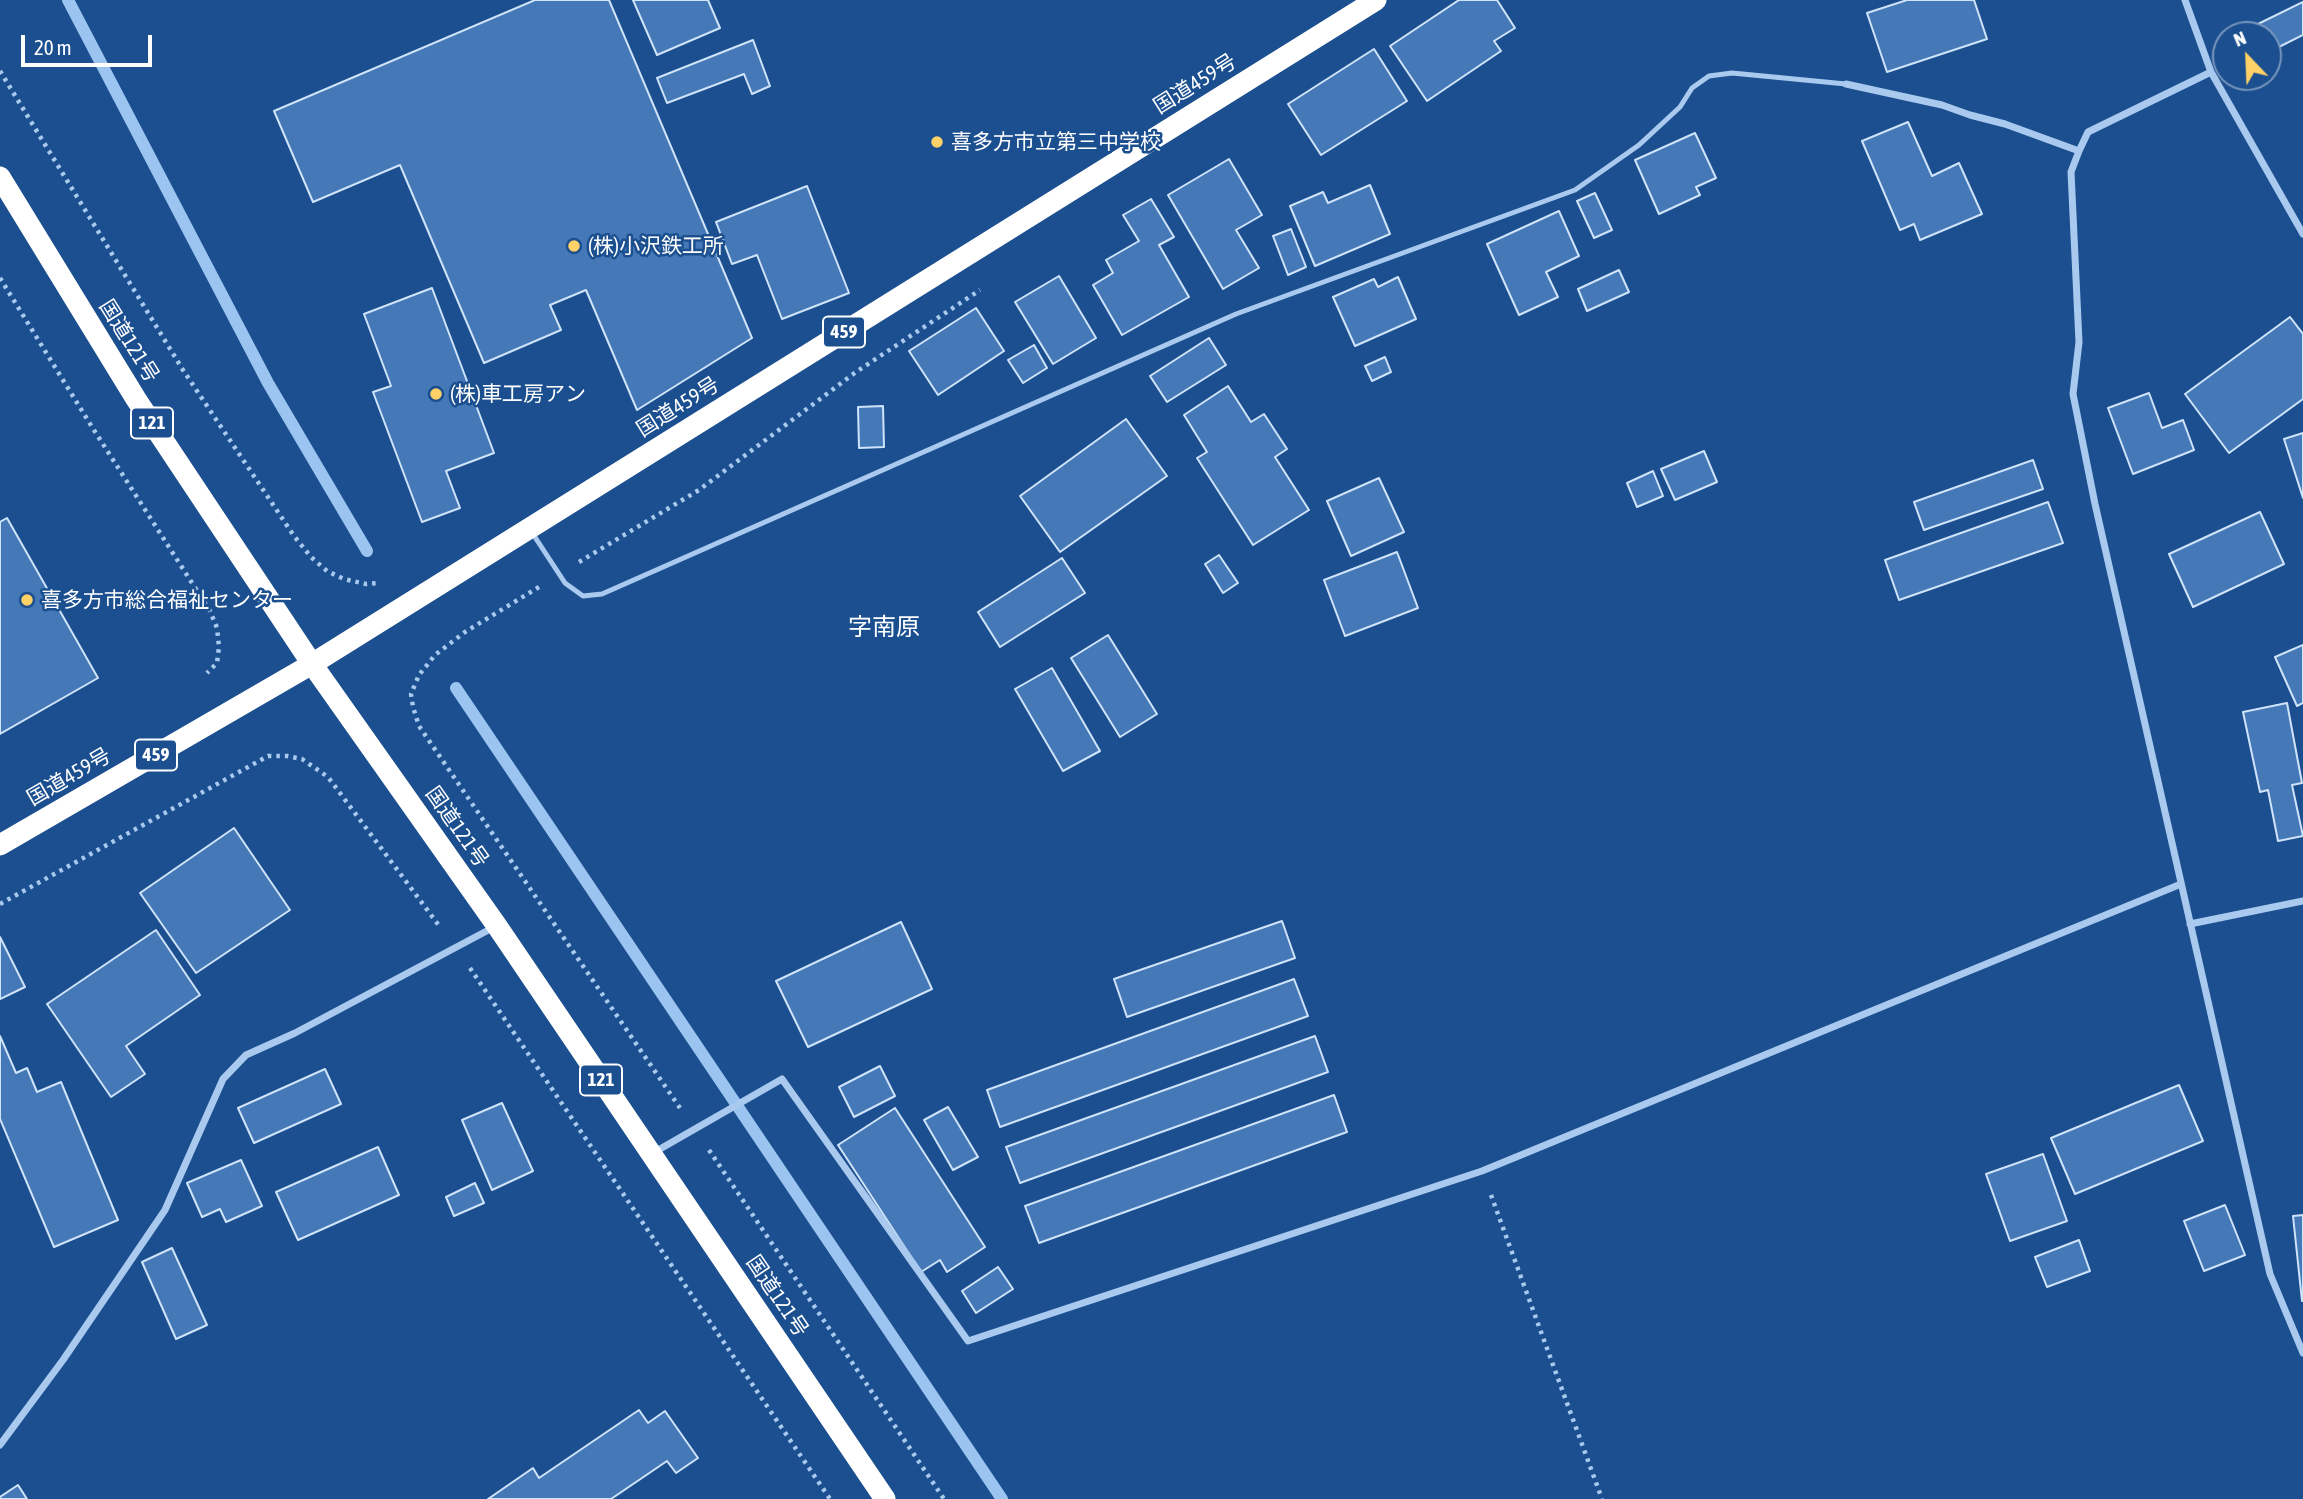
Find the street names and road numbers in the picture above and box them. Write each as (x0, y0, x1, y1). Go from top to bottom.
street label: 国道459号 (1149, 49, 1241, 119)
street label: 国道121号 (94, 295, 164, 387)
road number: 459 (823, 316, 865, 348)
street label: 国道459号 (632, 372, 724, 442)
road number: 121 (131, 408, 173, 438)
road number: 459 (135, 740, 177, 770)
street label: 国道459号 (23, 743, 115, 811)
street label: 国道121号 (420, 782, 494, 872)
road number: 121 (580, 1064, 622, 1096)
street label: 国道121号 (741, 1251, 813, 1341)

